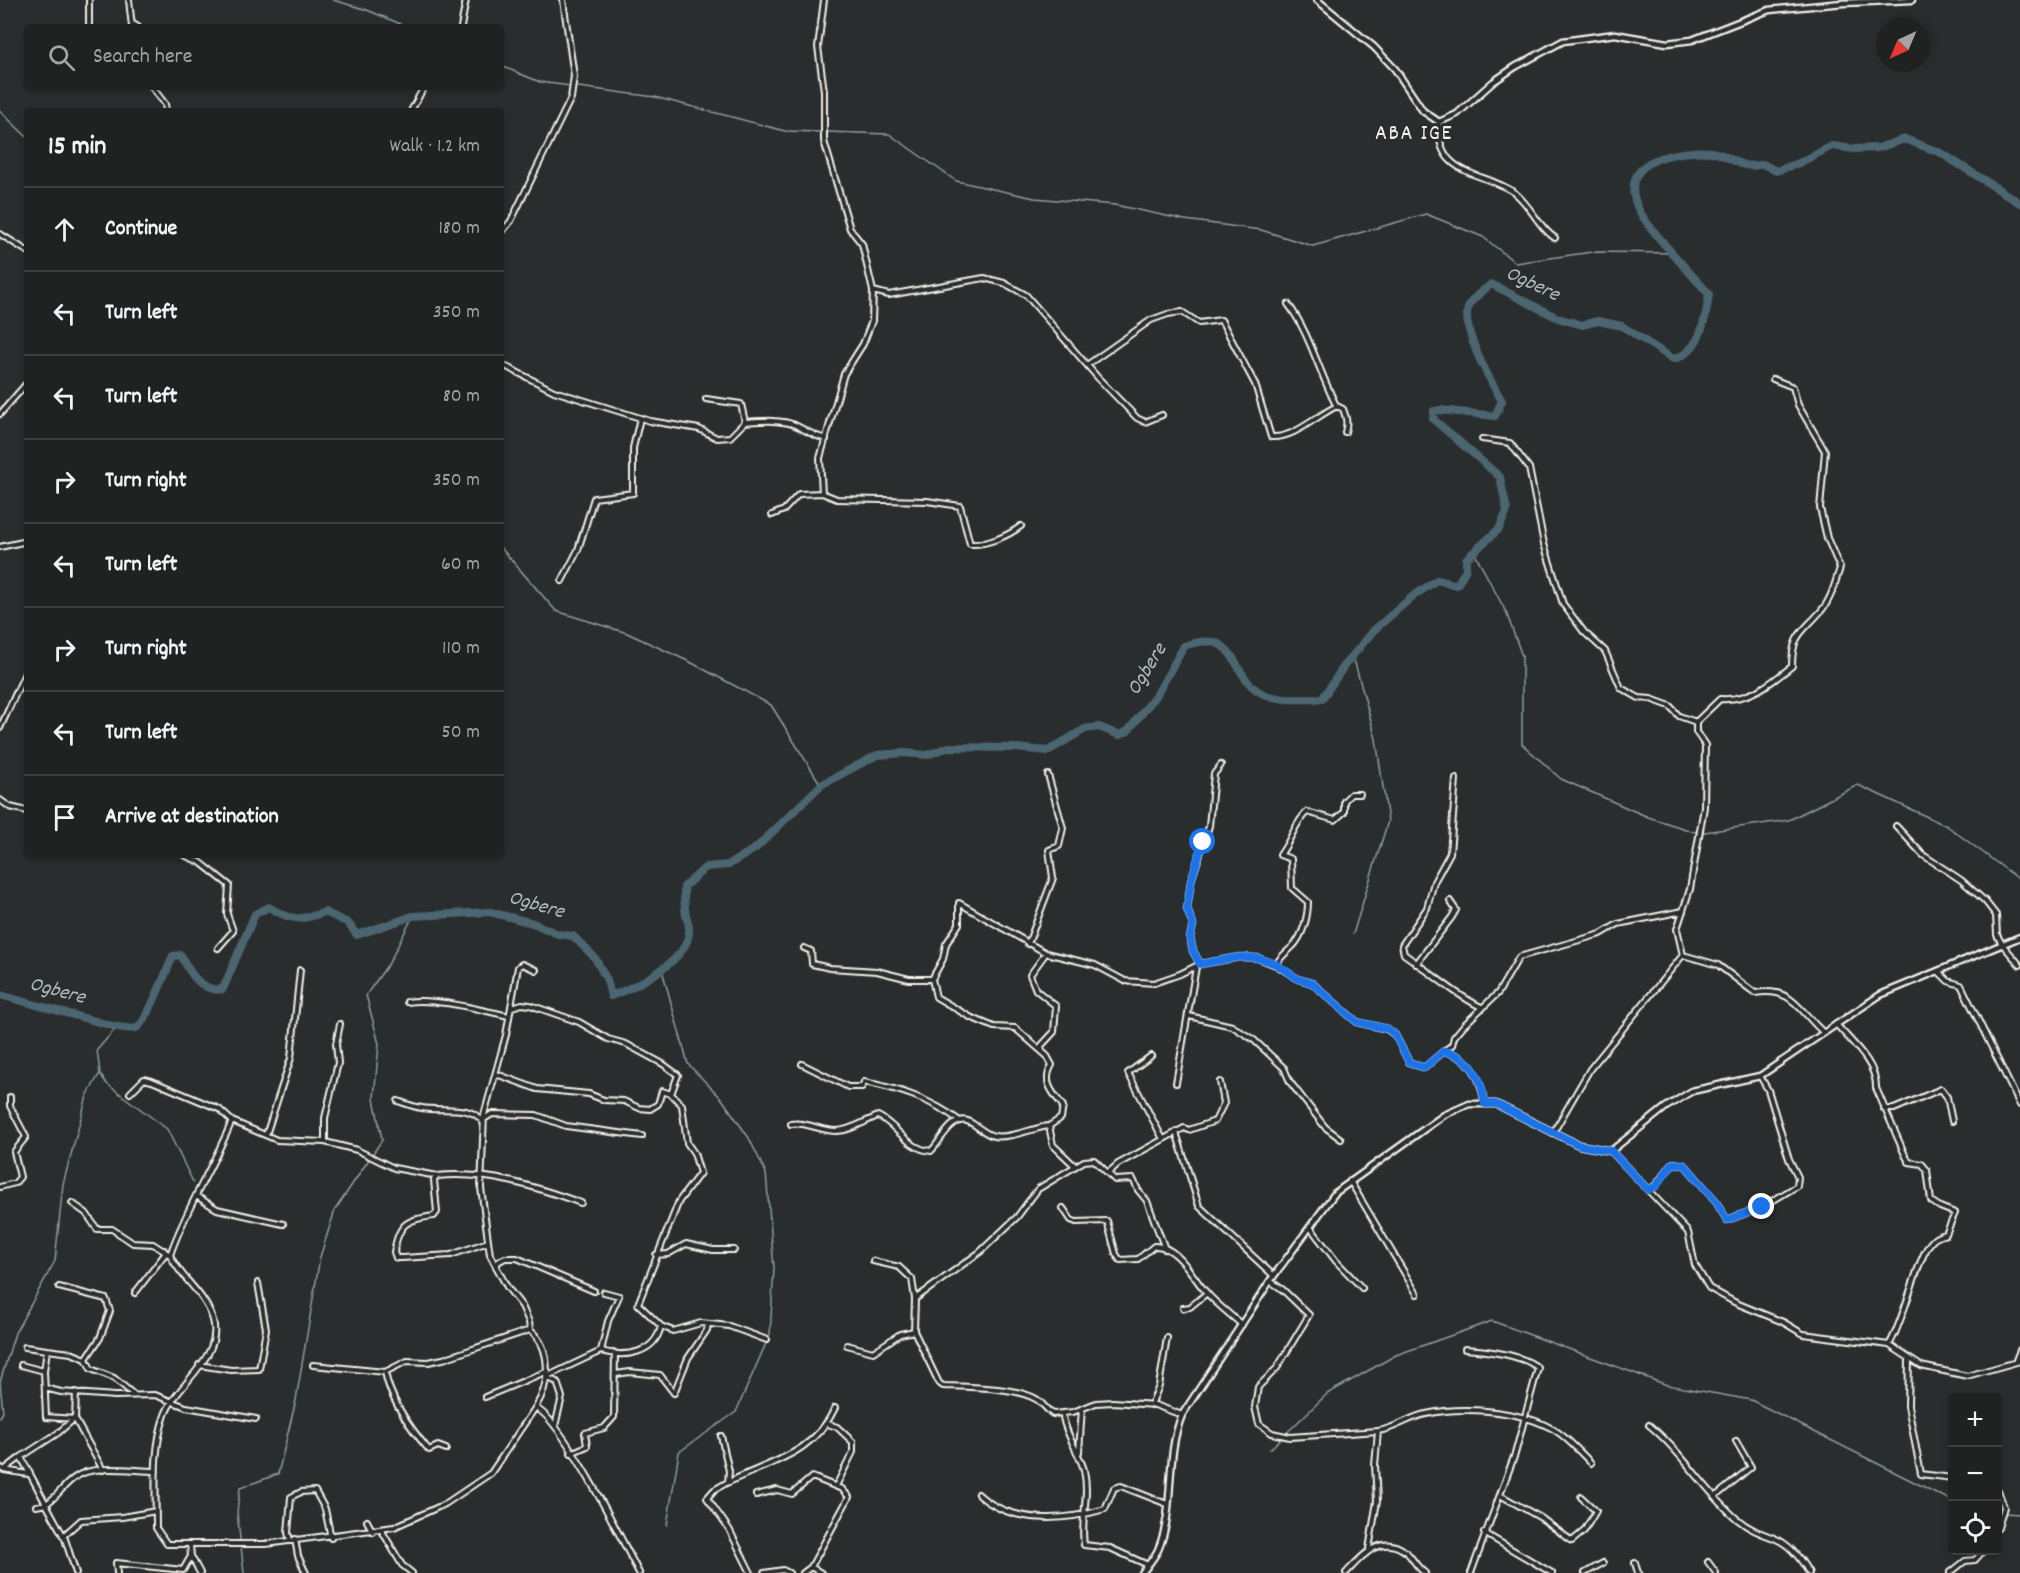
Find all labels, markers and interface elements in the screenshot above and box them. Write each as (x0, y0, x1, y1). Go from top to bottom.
north arrow (1876, 18, 1930, 72)
search box (24, 24, 504, 90)
icon: search (45, 41, 78, 74)
text: Search here (93, 42, 192, 73)
district label: ABA IGE (1375, 119, 1453, 150)
text: 15 min (48, 129, 106, 166)
text: Walk · 1.2 km (389, 133, 480, 161)
icon: ahead (48, 213, 81, 246)
text: Continue (105, 214, 177, 245)
text: 180 m (438, 215, 480, 243)
water label: Ogbere (1500, 259, 1566, 311)
icon: left (48, 297, 81, 330)
text: Turn left (105, 298, 177, 329)
text: 350 m (433, 299, 480, 327)
icon: left (48, 381, 81, 414)
text: Turn left (105, 382, 177, 413)
text: 80 m (443, 383, 480, 411)
icon: right (48, 465, 81, 498)
text: Turn right (105, 466, 187, 497)
text: 350 m (433, 467, 480, 495)
icon: left (48, 549, 81, 582)
text: Turn left (105, 550, 177, 581)
text: 60 m (441, 551, 480, 579)
icon: right (48, 633, 81, 666)
text: Turn right (105, 634, 187, 665)
text: 110 m (442, 635, 480, 663)
water label: Ogbere (1120, 637, 1177, 702)
icon: left (48, 717, 81, 750)
text: Turn left (105, 718, 177, 749)
text: 50 m (442, 719, 480, 747)
icon: arrive (48, 801, 81, 834)
text: Arrive at destination (105, 802, 279, 833)
route start (1189, 828, 1215, 854)
water label: Ogbere (505, 884, 569, 929)
water label: Ogbere (26, 970, 90, 1014)
route end (1748, 1193, 1774, 1219)
map controls (1948, 1393, 2002, 1555)
button: + (1948, 1393, 2002, 1447)
button: − (1948, 1447, 2002, 1501)
button: locate (1948, 1501, 2002, 1555)

